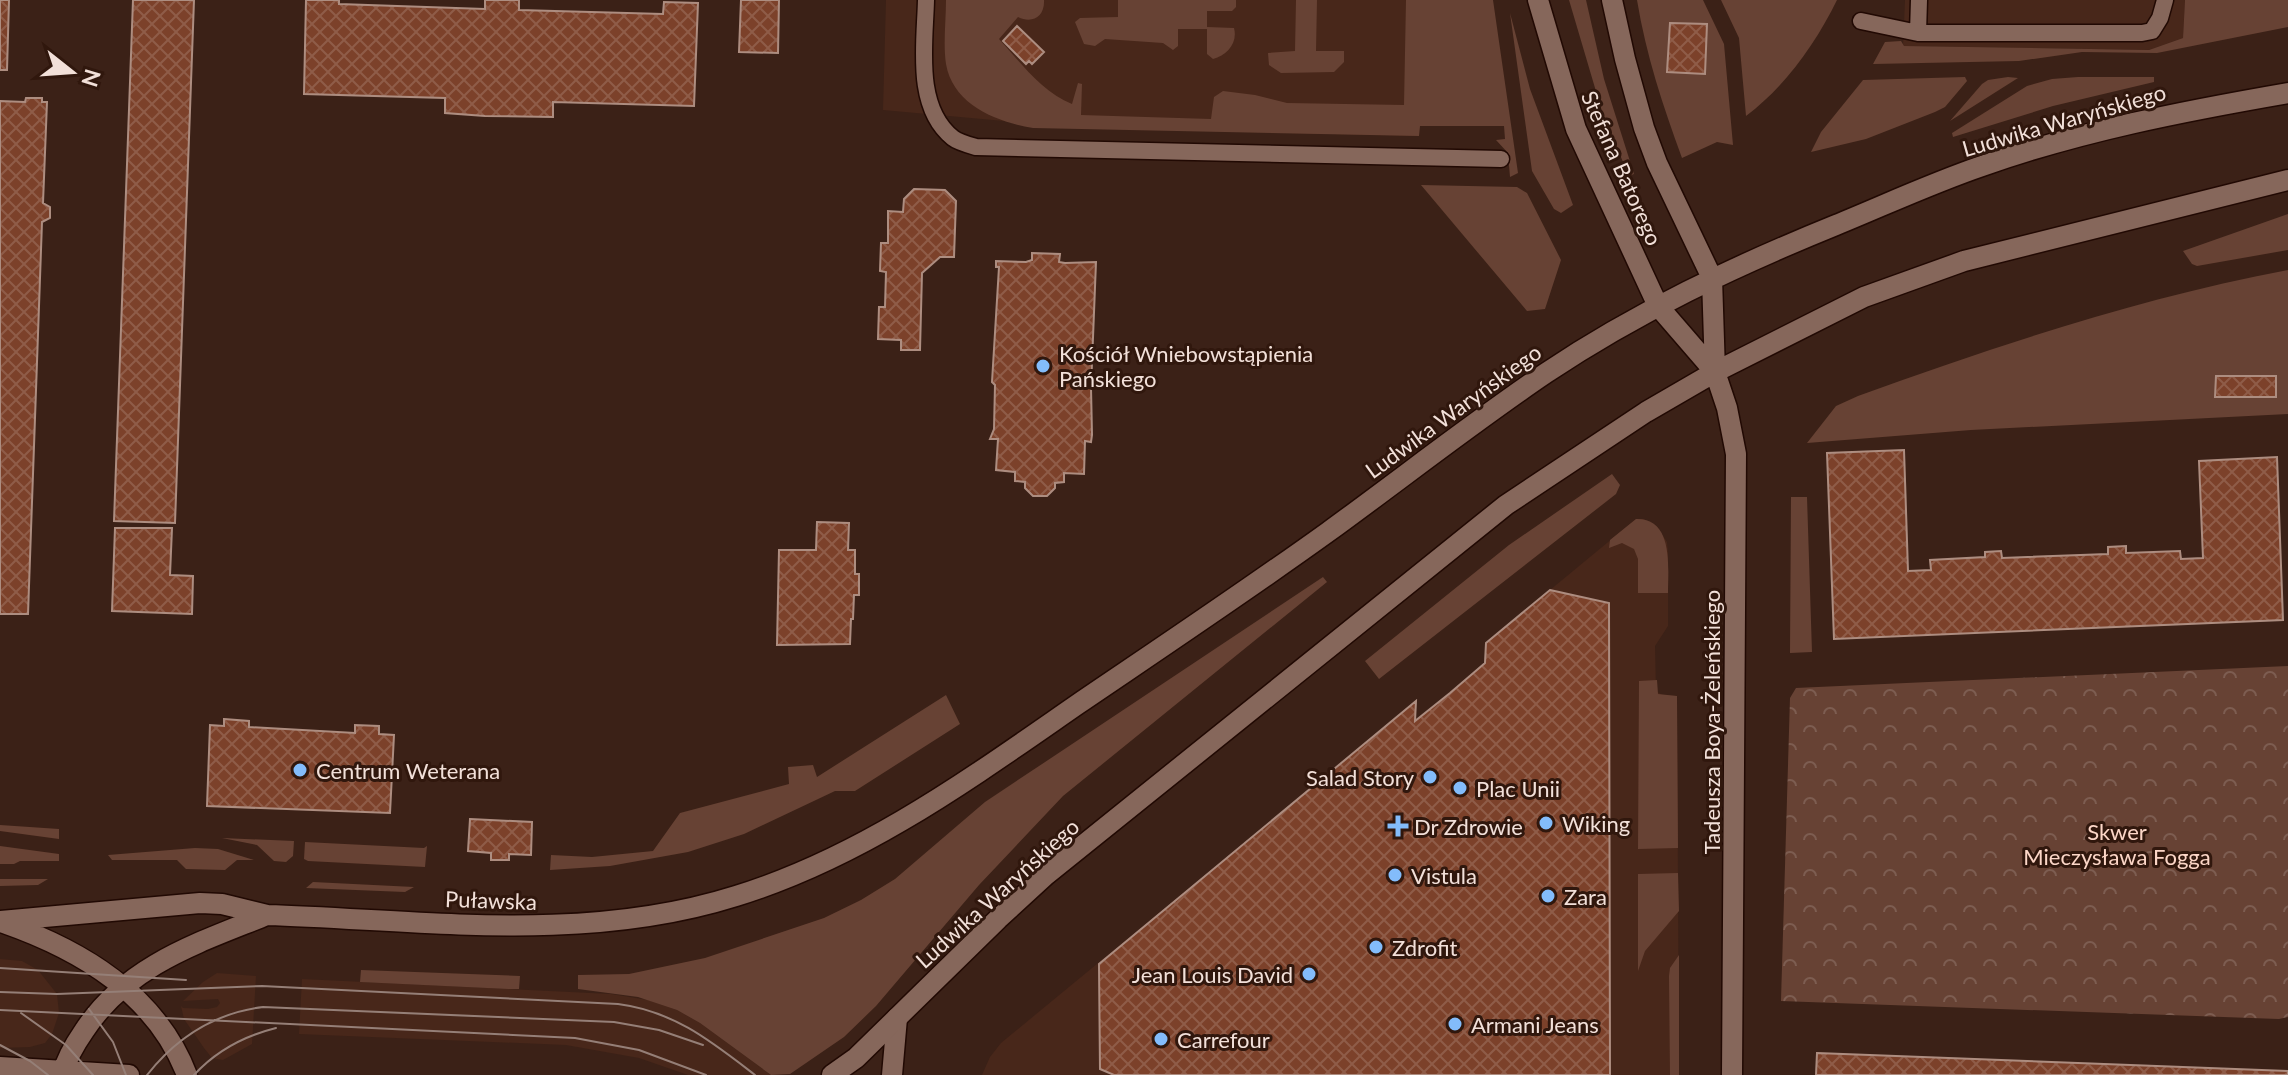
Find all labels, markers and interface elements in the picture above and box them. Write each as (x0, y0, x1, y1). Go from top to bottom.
north arrow (32, 32, 112, 112)
text: N (76, 66, 107, 90)
street label: Ludwika Waryńskiego (1959, 78, 2169, 162)
street label: Stefana Batorego (1576, 87, 1668, 249)
street label: Ludwika Waryńskiego (1360, 338, 1546, 484)
place label: Kościół Wniebowstąpienia Pańskiego (1059, 340, 1313, 392)
marker: Kościół Wniebowstąpienia Pańskiego (1034, 357, 1052, 375)
street label: Tadeusza Boya-Żeleńskiego (1698, 590, 1725, 854)
place label: Centrum Weterana (316, 757, 500, 784)
marker: Centrum Weterana (291, 761, 309, 779)
place label: Salad Story (1306, 764, 1415, 791)
marker: Salad Story (1421, 768, 1439, 786)
place label: Plac Unii (1476, 775, 1560, 802)
marker: Plac Unii (1451, 779, 1469, 797)
place label: Wiking (1562, 810, 1630, 837)
street label: Ludwika Waryńskiego (910, 812, 1084, 974)
place label: Dr Zdrowie (1414, 813, 1523, 840)
marker: Wiking (1537, 814, 1555, 832)
marker: Dr Zdrowie (1389, 817, 1407, 835)
park label: Skwer Mieczysława Fogga (2023, 818, 2211, 870)
place label: Vistula (1411, 862, 1477, 889)
marker: Vistula (1386, 866, 1404, 884)
place label: Zara (1564, 883, 1607, 910)
street label: Puławska (445, 885, 537, 915)
marker: Zara (1539, 887, 1557, 905)
place label: Zdrofit (1392, 934, 1457, 961)
marker: Zdrofit (1367, 938, 1385, 956)
place label: Jean Louis David (1132, 961, 1293, 988)
marker: Jean Louis David (1300, 965, 1318, 983)
place label: Armani Jeans (1471, 1011, 1599, 1038)
marker: Armani Jeans (1446, 1015, 1464, 1033)
place label: Carrefour (1177, 1026, 1270, 1053)
marker: Carrefour (1152, 1030, 1170, 1048)

